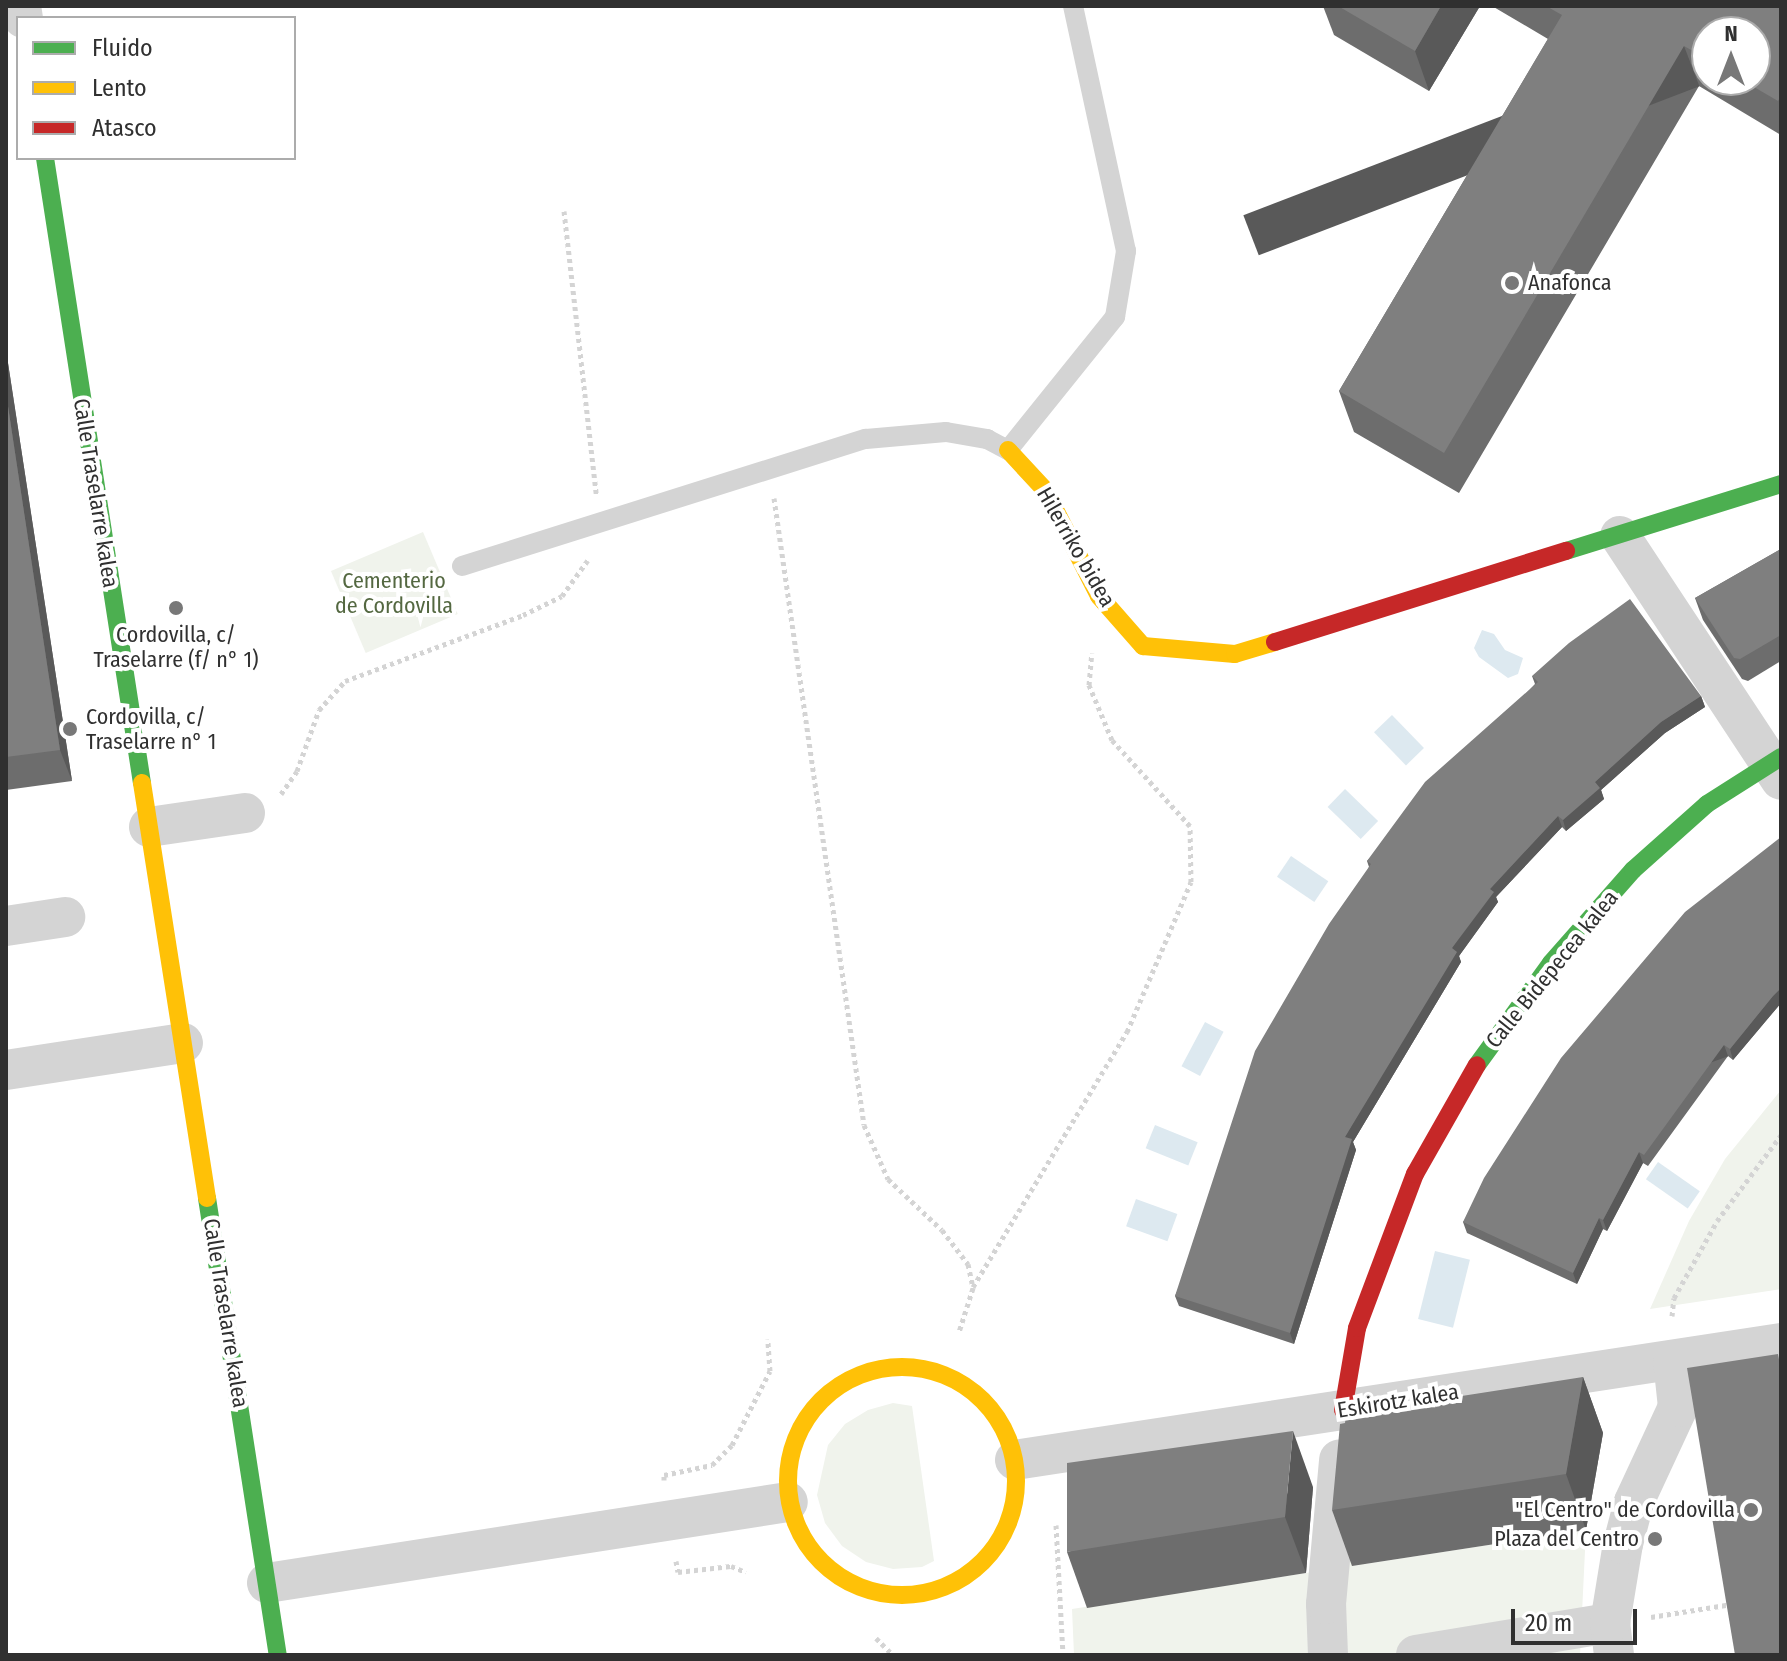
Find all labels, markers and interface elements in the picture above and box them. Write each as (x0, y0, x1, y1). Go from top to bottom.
legend (16, 16, 296, 160)
north arrow (1691, 16, 1771, 96)
text: N (1724, 20, 1738, 47)
text: Fluido (92, 34, 153, 62)
text: Lento (92, 74, 147, 102)
text: Atasco (92, 114, 157, 142)
place label: Anafonca (1528, 270, 1612, 296)
marker: Anafonca (1503, 274, 1521, 292)
street label: Calle Traselarre kalea (68, 396, 124, 590)
street label: Hilerriko bidea (1031, 483, 1121, 611)
park label: Cementerio de Cordovilla (335, 567, 453, 618)
marker: Cordovilla, c/ Traselarre (f/ n° 1) (167, 599, 185, 617)
place label: Cordovilla, c/ Traselarre (f/ n° 1) (94, 621, 258, 672)
place label: Cordovilla, c/ Traselarre n° 1 (86, 703, 216, 754)
marker: Cordovilla, c/ Traselarre n° 1 (61, 720, 79, 738)
street label: Calle Bidepecea kalea (1480, 885, 1624, 1053)
street label: Calle Traselarre kalea (198, 1216, 254, 1410)
street label: Eskirotz kalea (1335, 1378, 1461, 1424)
place label: "El Centro" de Cordovilla (1515, 1497, 1735, 1523)
marker: "El Centro" de Cordovilla (1742, 1501, 1760, 1519)
place label: Plaza del Centro (1494, 1526, 1639, 1552)
marker: Plaza del Centro (1646, 1530, 1664, 1548)
scale bar (1515, 1593, 1641, 1643)
text: 20 m (1525, 1609, 1572, 1637)

